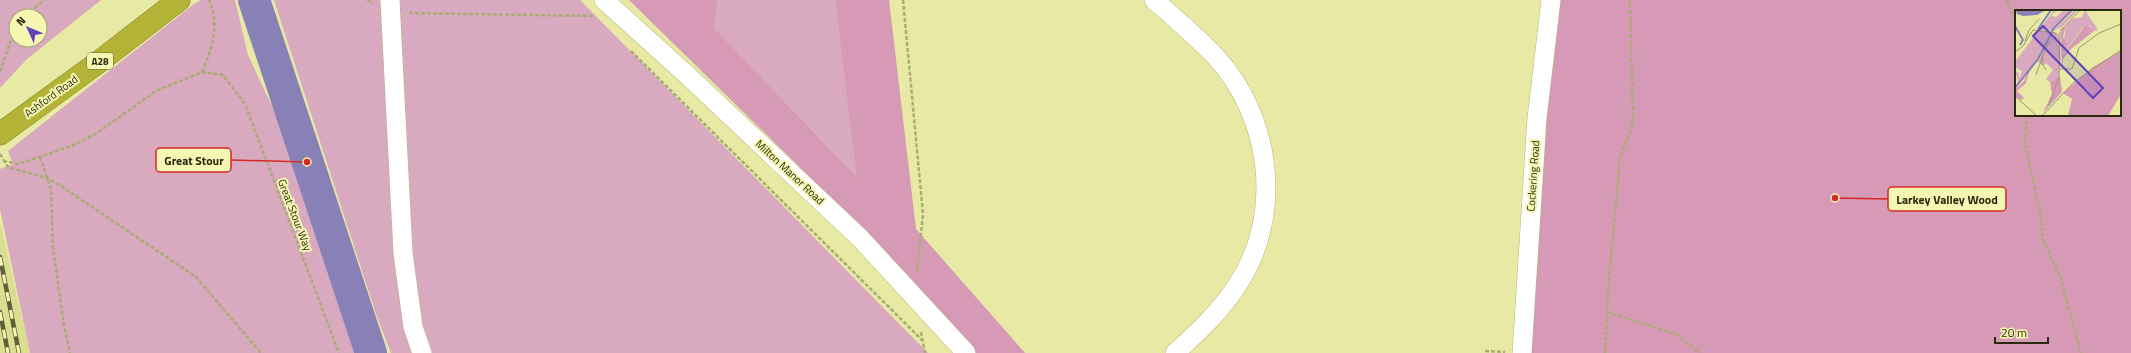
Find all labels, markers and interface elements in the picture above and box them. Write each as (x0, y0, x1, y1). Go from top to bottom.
north arrow (8, 8, 48, 48)
inset map (2015, 10, 2121, 116)
text: N (12, 13, 29, 29)
road number: A28 (87, 53, 113, 69)
street label: Ashford Road (21, 71, 81, 121)
street label: Milton Manor Road (752, 136, 828, 208)
street label: Cockering Road (1523, 140, 1543, 212)
callout: Great Stour (156, 148, 231, 172)
text: Great Stour (164, 151, 224, 170)
street label: Great Stour Way (274, 177, 316, 254)
callout: Larkey Valley Wood (1888, 187, 2006, 211)
text: Larkey Valley Wood (1896, 190, 1998, 209)
scale bar (1995, 319, 2048, 345)
text: 20 m (2001, 323, 2027, 342)

